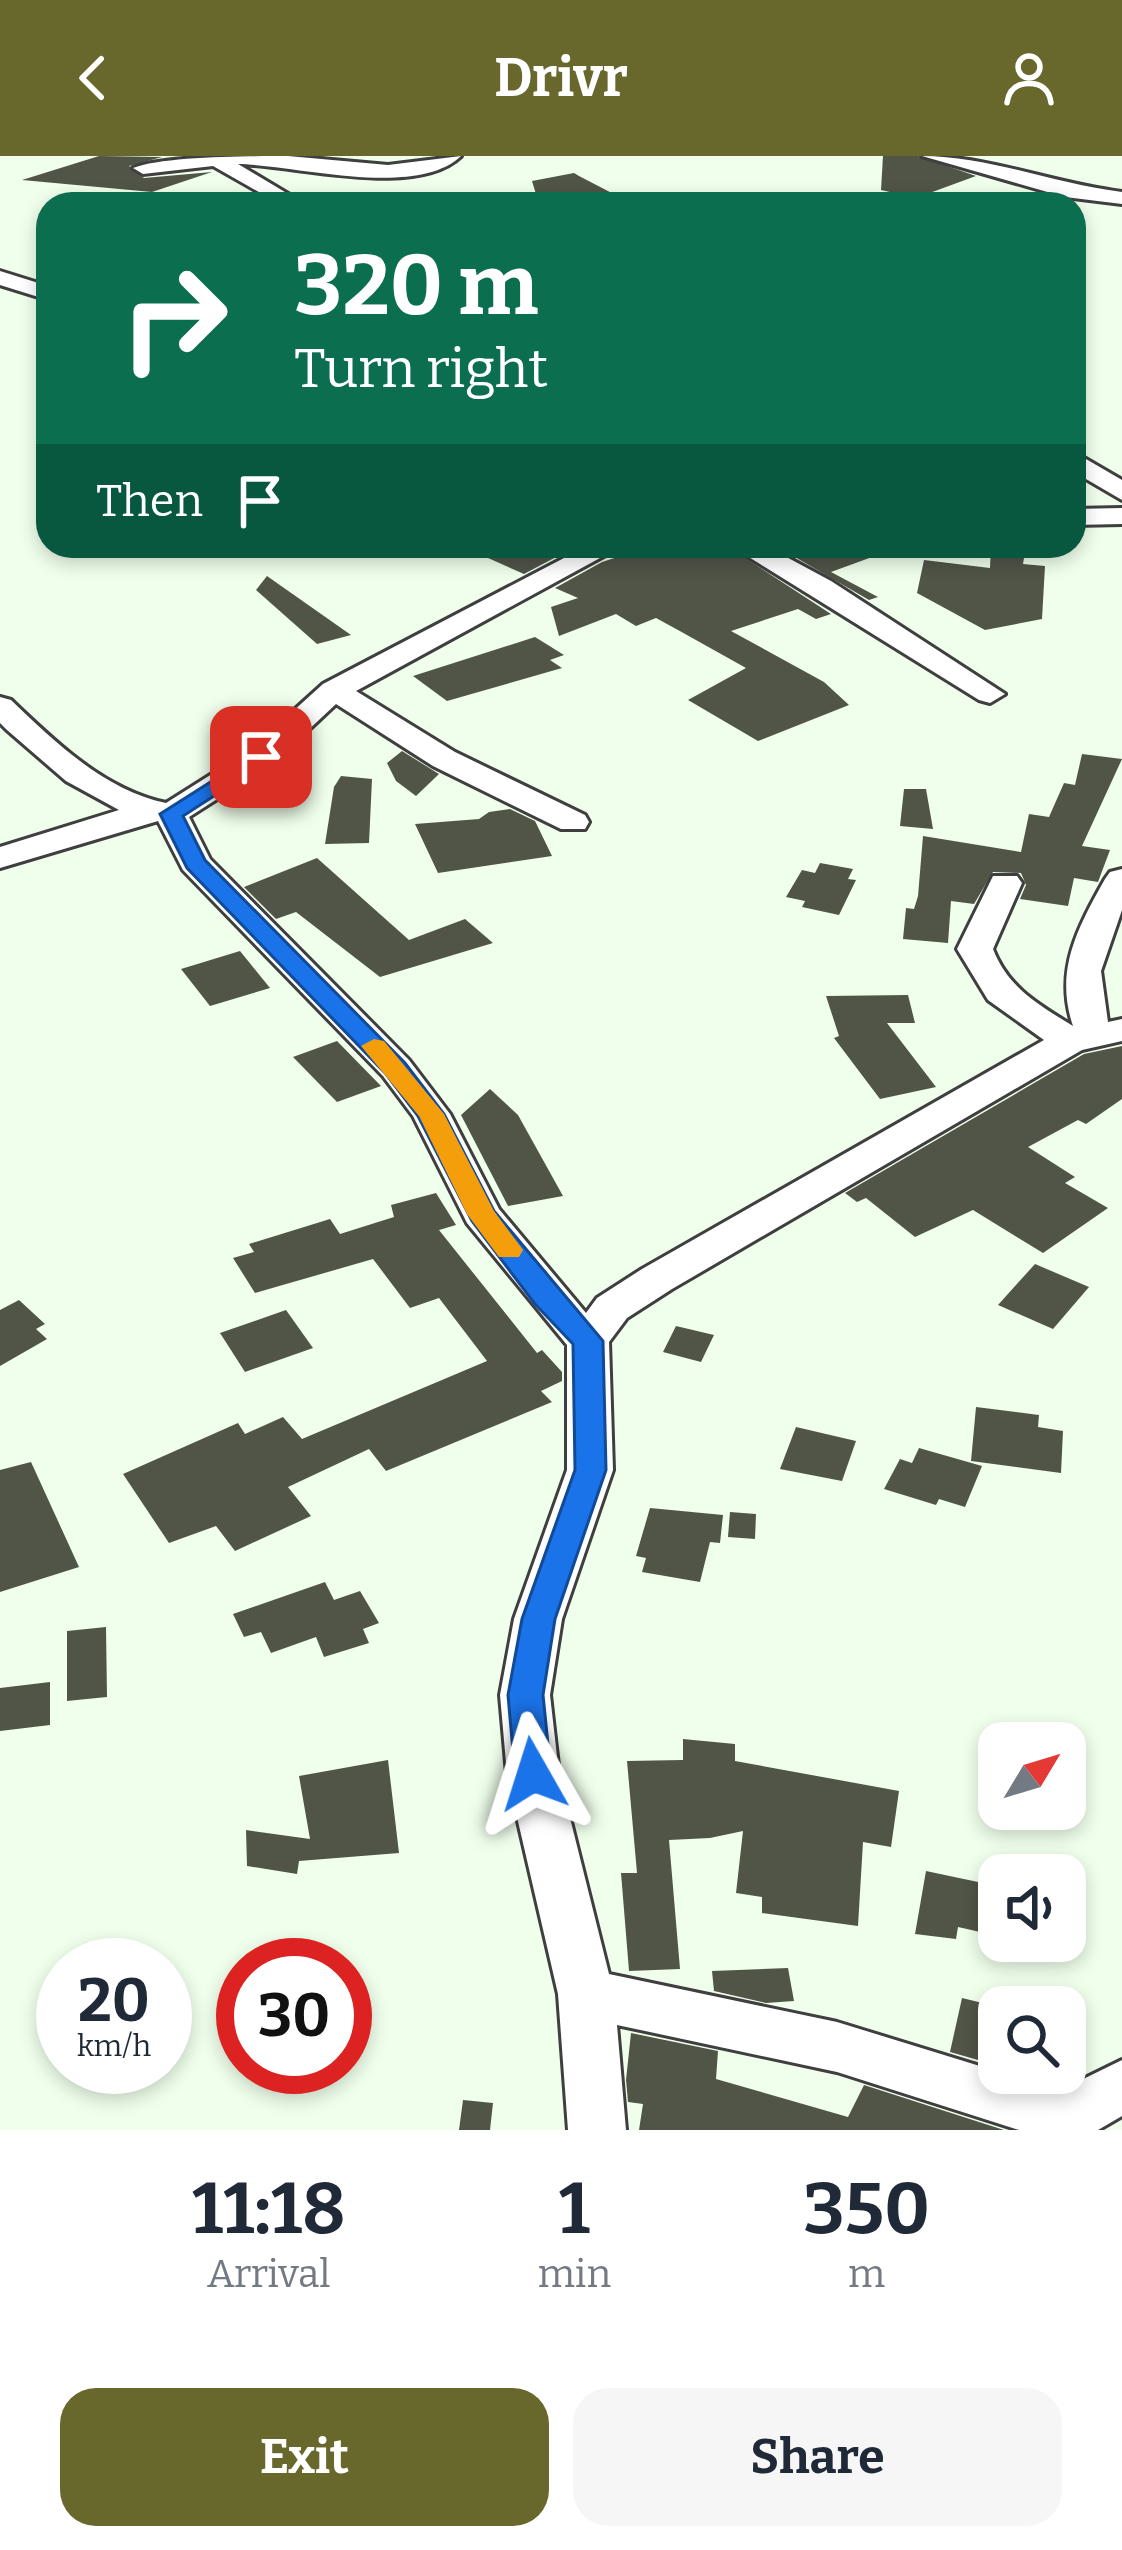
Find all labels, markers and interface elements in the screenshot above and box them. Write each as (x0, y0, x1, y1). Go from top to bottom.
icon: back (60, 45, 126, 111)
icon: person (996, 45, 1062, 111)
text: Drivr (494, 46, 628, 110)
text: 320 m (294, 235, 538, 336)
icon: right (96, 240, 252, 396)
text: Turn right (294, 337, 548, 401)
icon: arrive (227, 468, 293, 534)
text: Then (96, 474, 203, 528)
pin (210, 706, 312, 808)
icon: arrive (228, 724, 294, 790)
position arrow (470, 1711, 596, 1837)
north arrow (978, 1722, 1086, 1830)
map controls (978, 1722, 1086, 2094)
button: sound (978, 1854, 1086, 1962)
speed limit sign: 30 (216, 1938, 372, 2094)
text: 20 (78, 1965, 150, 2037)
button: search (978, 1986, 1086, 2094)
text: km/h (77, 2028, 151, 2064)
text: 11:18 (192, 2166, 346, 2252)
text: 1 (559, 2166, 590, 2252)
text: 350 (803, 2166, 930, 2252)
text: Arrival (207, 2251, 331, 2297)
text: min (538, 2251, 611, 2297)
text: m (848, 2251, 885, 2297)
button: Exit (60, 2388, 549, 2526)
button: Share (573, 2388, 1062, 2526)

